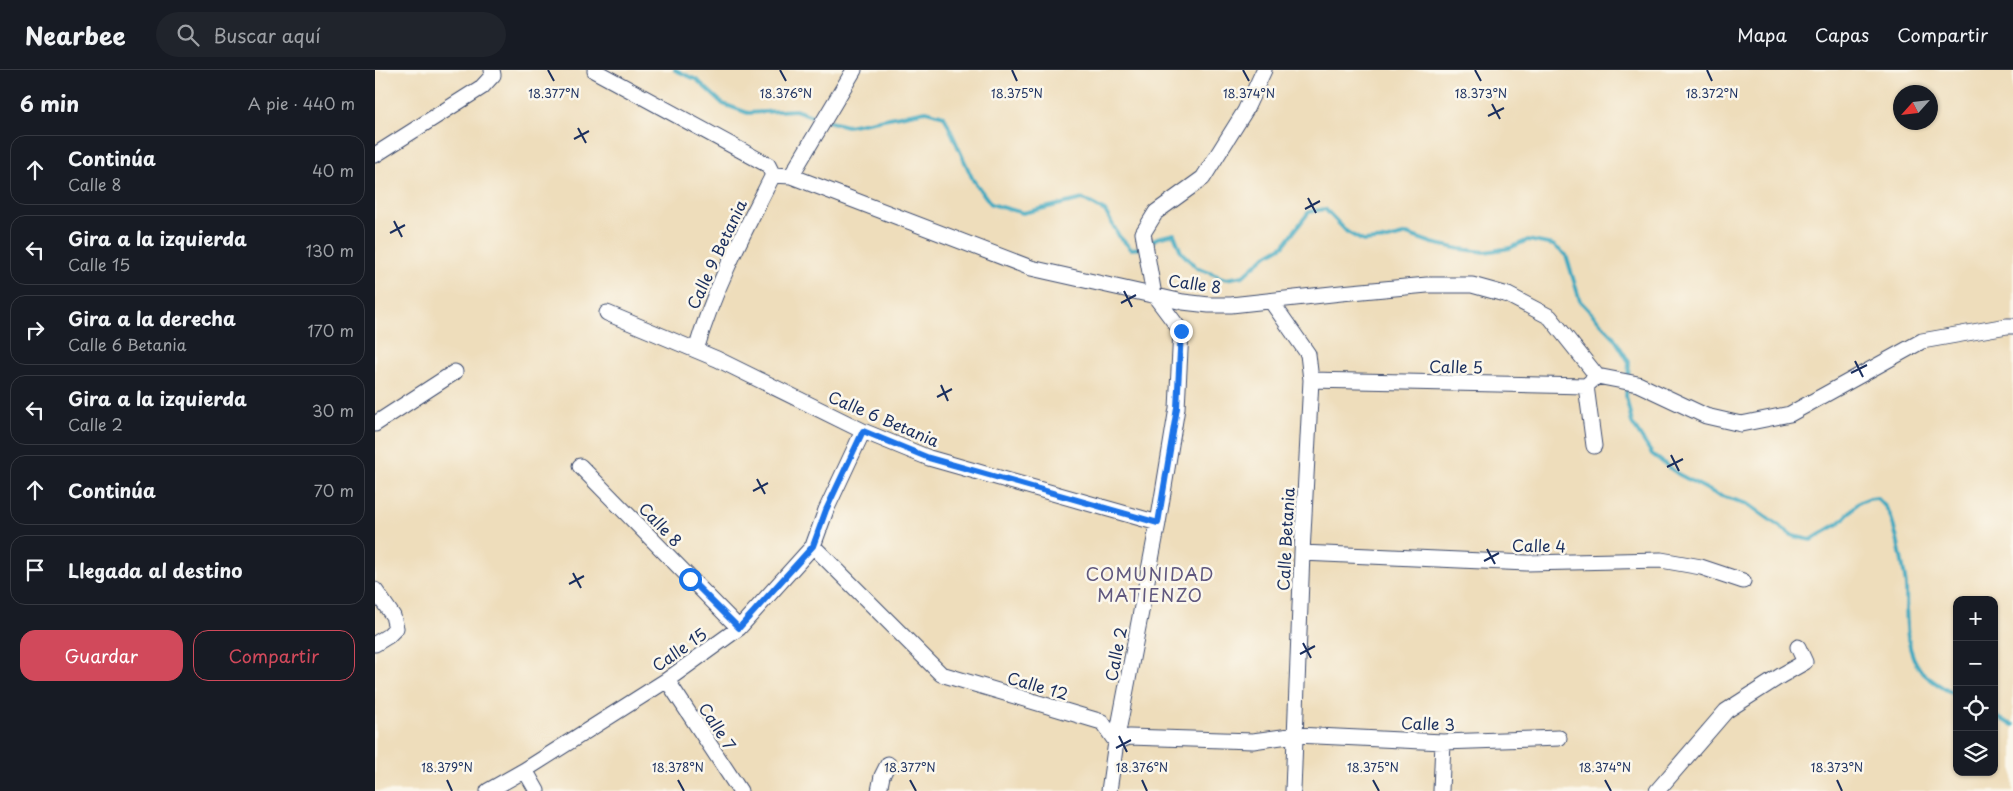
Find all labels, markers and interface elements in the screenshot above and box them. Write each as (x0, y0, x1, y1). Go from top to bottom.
search box (156, 12, 506, 57)
text: Nearbee (25, 17, 126, 53)
icon: search (174, 21, 202, 49)
text: Buscar aquí (214, 21, 320, 49)
text: Mapa (1737, 21, 1787, 48)
text: Capas (1815, 21, 1869, 48)
text: Compartir (1897, 21, 1988, 48)
text: 18.377°N (528, 84, 580, 102)
text: 18.376°N (760, 84, 812, 102)
text: 18.375°N (991, 84, 1043, 102)
text: 18.374°N (1223, 84, 1275, 102)
text: 18.373°N (1455, 84, 1507, 102)
text: 18.372°N (1686, 84, 1738, 102)
north arrow (1893, 85, 1938, 130)
text: 6 min (20, 87, 79, 119)
text: A pie · 440 m (248, 91, 355, 115)
text: Continúa (68, 144, 156, 172)
icon: ahead (21, 156, 49, 184)
text: 40 m (312, 158, 354, 182)
text: Calle 8 (68, 172, 122, 196)
street label: Calle 9 Betania (680, 194, 752, 313)
text: Gira a la izquierda (68, 224, 247, 252)
icon: left (21, 236, 49, 264)
text: 130 m (306, 238, 354, 262)
text: Calle 15 (68, 252, 130, 276)
street label: Calle 8 (1167, 267, 1223, 299)
text: Gira a la derecha (68, 304, 236, 332)
icon: right (21, 316, 49, 344)
text: 170 m (308, 318, 354, 342)
route end (1170, 320, 1193, 343)
text: Calle 6 Betania (68, 332, 187, 356)
street label: Calle 5 (1429, 354, 1483, 378)
text: Gira a la izquierda (68, 384, 247, 412)
street label: Calle 6 Betania (825, 384, 943, 452)
icon: left (21, 396, 49, 424)
text: 30 m (312, 398, 354, 422)
text: Calle 2 (68, 412, 123, 436)
icon: ahead (21, 476, 49, 504)
text: Continúa (68, 476, 156, 504)
text: 70 m (314, 478, 354, 502)
street label: Calle Betania (1270, 486, 1300, 591)
street label: Calle 8 (634, 496, 688, 552)
street label: Calle 4 (1512, 533, 1566, 557)
icon: arrive (21, 556, 49, 584)
text: Llegada al destino (68, 556, 242, 584)
district label: COMUNIDAD MATIENZO (1085, 560, 1215, 608)
route start (679, 568, 702, 591)
map controls (1953, 596, 1998, 776)
button: + (1953, 596, 1998, 641)
street label: Calle 15 (647, 621, 711, 677)
street label: Calle 2 (1098, 625, 1132, 683)
button: Guardar (20, 630, 183, 681)
button: Compartir (193, 630, 355, 681)
button: − (1953, 641, 1998, 686)
street label: Calle 12 (1005, 665, 1071, 705)
button: locate (1953, 686, 1998, 731)
street label: Calle 7 (694, 697, 742, 755)
street label: Calle 3 (1401, 710, 1455, 736)
button: layers (1953, 731, 1998, 776)
text: 18.379°N (421, 758, 473, 776)
text: 18.378°N (652, 758, 704, 776)
text: 18.377°N (884, 758, 936, 776)
text: 18.376°N (1116, 758, 1168, 776)
text: 18.375°N (1347, 758, 1399, 776)
text: 18.374°N (1579, 758, 1631, 776)
text: 18.373°N (1811, 758, 1863, 776)

